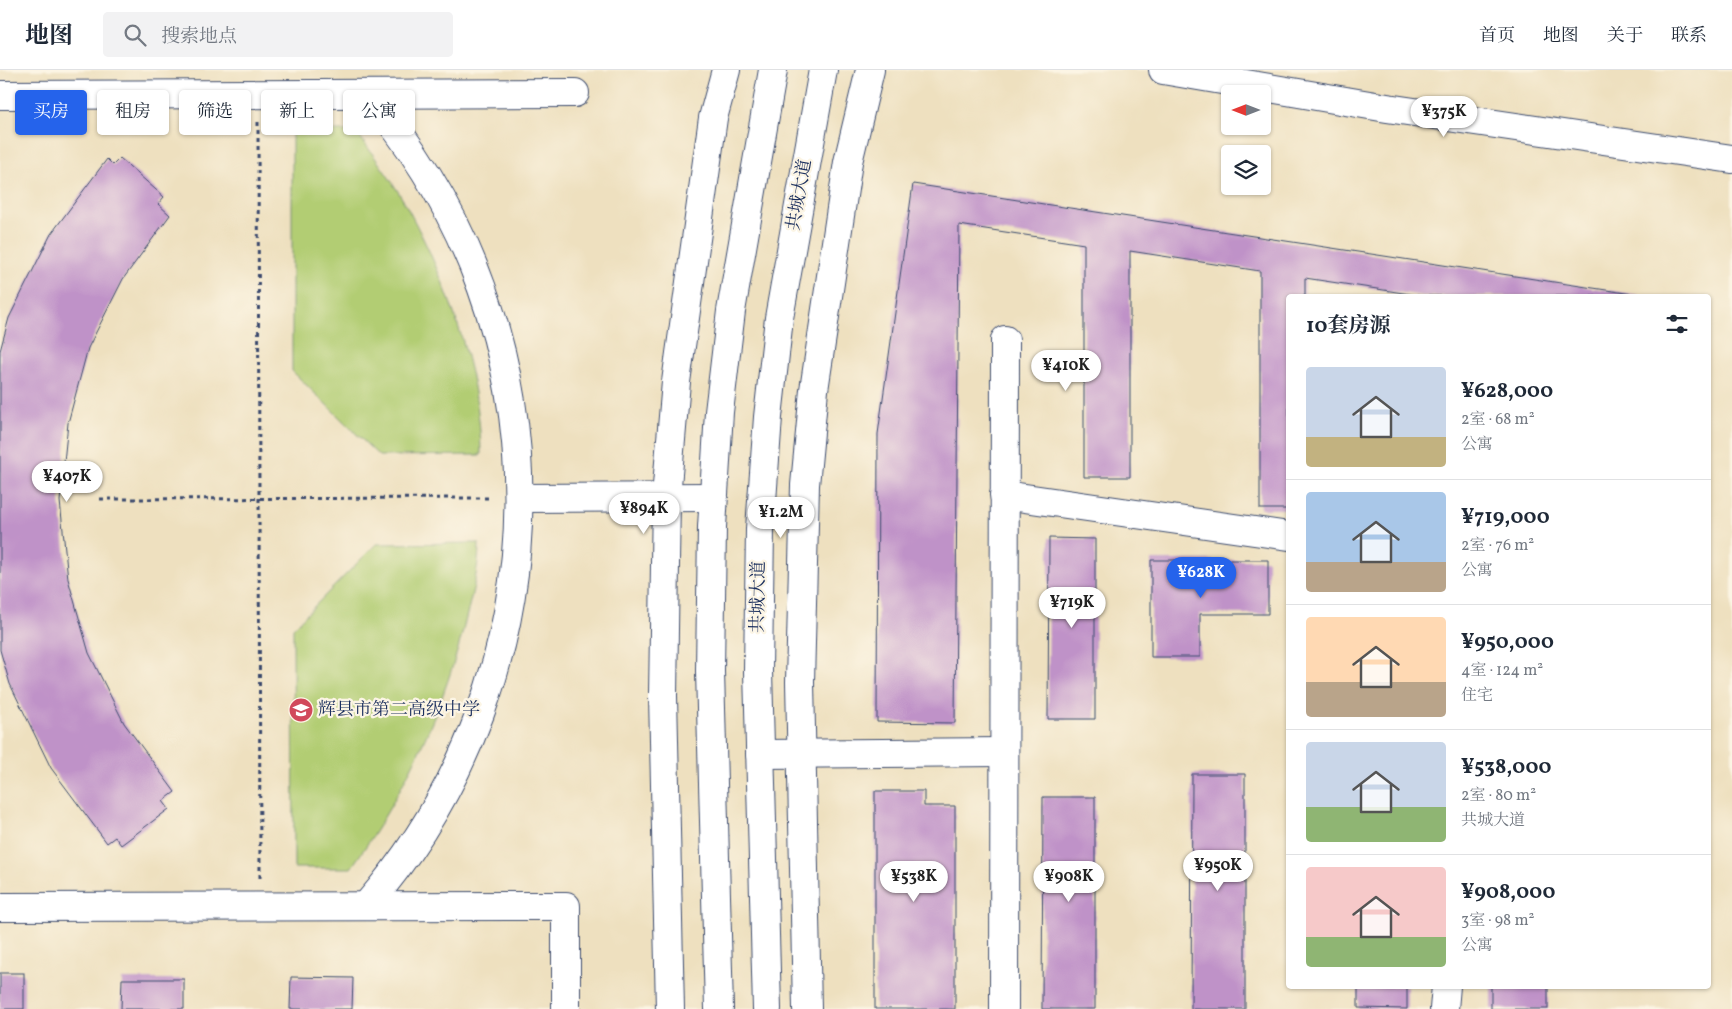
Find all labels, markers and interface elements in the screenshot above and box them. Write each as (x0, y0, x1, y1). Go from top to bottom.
search box (103, 12, 453, 57)
text: 地图 (25, 20, 73, 54)
icon: search (121, 21, 149, 49)
text: 搜索地点 (161, 24, 237, 50)
text: 首页 (1479, 24, 1515, 49)
text: 地图 (1543, 24, 1579, 49)
text: 关于 (1607, 24, 1643, 49)
text: 联系 (1671, 24, 1707, 49)
north arrow (1221, 85, 1271, 135)
map controls (1221, 85, 1271, 195)
chip: 买房 (15, 90, 87, 135)
chip: 租房 (97, 90, 169, 135)
chip: 筛选 (179, 90, 251, 135)
chip: 新上 (261, 90, 333, 135)
chip: 公寓 (343, 90, 415, 135)
pin: ¥375K (1409, 96, 1479, 138)
text: ¥375K (1421, 101, 1467, 123)
button: layers (1221, 145, 1271, 195)
street label: 共城大道 (781, 157, 819, 233)
icon: filters (1663, 310, 1691, 338)
text: 10套房源 (1306, 312, 1390, 341)
pin: ¥410K (1031, 350, 1101, 392)
text: ¥410K (1042, 355, 1090, 377)
text: ¥628,000 (1461, 377, 1553, 406)
icon: home (1346, 387, 1406, 447)
text: 2室 · 68 m² (1461, 409, 1535, 431)
text: 公寓 (1461, 434, 1493, 456)
pin: ¥407K (32, 460, 102, 503)
text: ¥407K (43, 466, 91, 488)
pin: ¥894K (609, 492, 679, 535)
pin: ¥1.2M (746, 496, 816, 539)
text: ¥894K (620, 498, 668, 520)
text: ¥1.2M (759, 502, 803, 524)
text: ¥719,000 (1461, 503, 1550, 532)
icon: home (1346, 512, 1406, 572)
text: 2室 · 76 m² (1461, 535, 1534, 557)
pin: ¥628K (1166, 556, 1236, 599)
text: 公寓 (1461, 560, 1493, 582)
street label: 共城大道 (746, 561, 772, 633)
text: ¥628K (1177, 562, 1225, 584)
pin: ¥719K (1037, 586, 1107, 629)
text: ¥719K (1050, 592, 1094, 614)
text: ¥950,000 (1461, 628, 1554, 657)
icon: home (1346, 637, 1406, 697)
text: 4室 · 124 m² (1461, 660, 1543, 682)
text: 住宅 (1461, 685, 1493, 707)
school or university icon: 辉县市第二高级中学 (288, 697, 314, 723)
place label: 辉县市第二高级中学 (318, 698, 480, 723)
text: ¥538,000 (1461, 753, 1551, 782)
icon: home (1346, 762, 1406, 822)
text: 2室 · 80 m² (1461, 785, 1536, 807)
text: 共城大道 (1461, 810, 1525, 832)
pin: ¥950K (1183, 850, 1253, 892)
text: ¥950K (1194, 855, 1242, 877)
pin: ¥538K (879, 860, 949, 903)
pin: ¥908K (1034, 860, 1104, 903)
text: ¥538K (891, 866, 937, 888)
text: ¥908K (1044, 866, 1094, 888)
text: ¥908,000 (1461, 878, 1555, 907)
icon: home (1346, 887, 1406, 947)
text: 3室 · 98 m² (1461, 910, 1534, 932)
text: 公寓 (1461, 935, 1493, 957)

